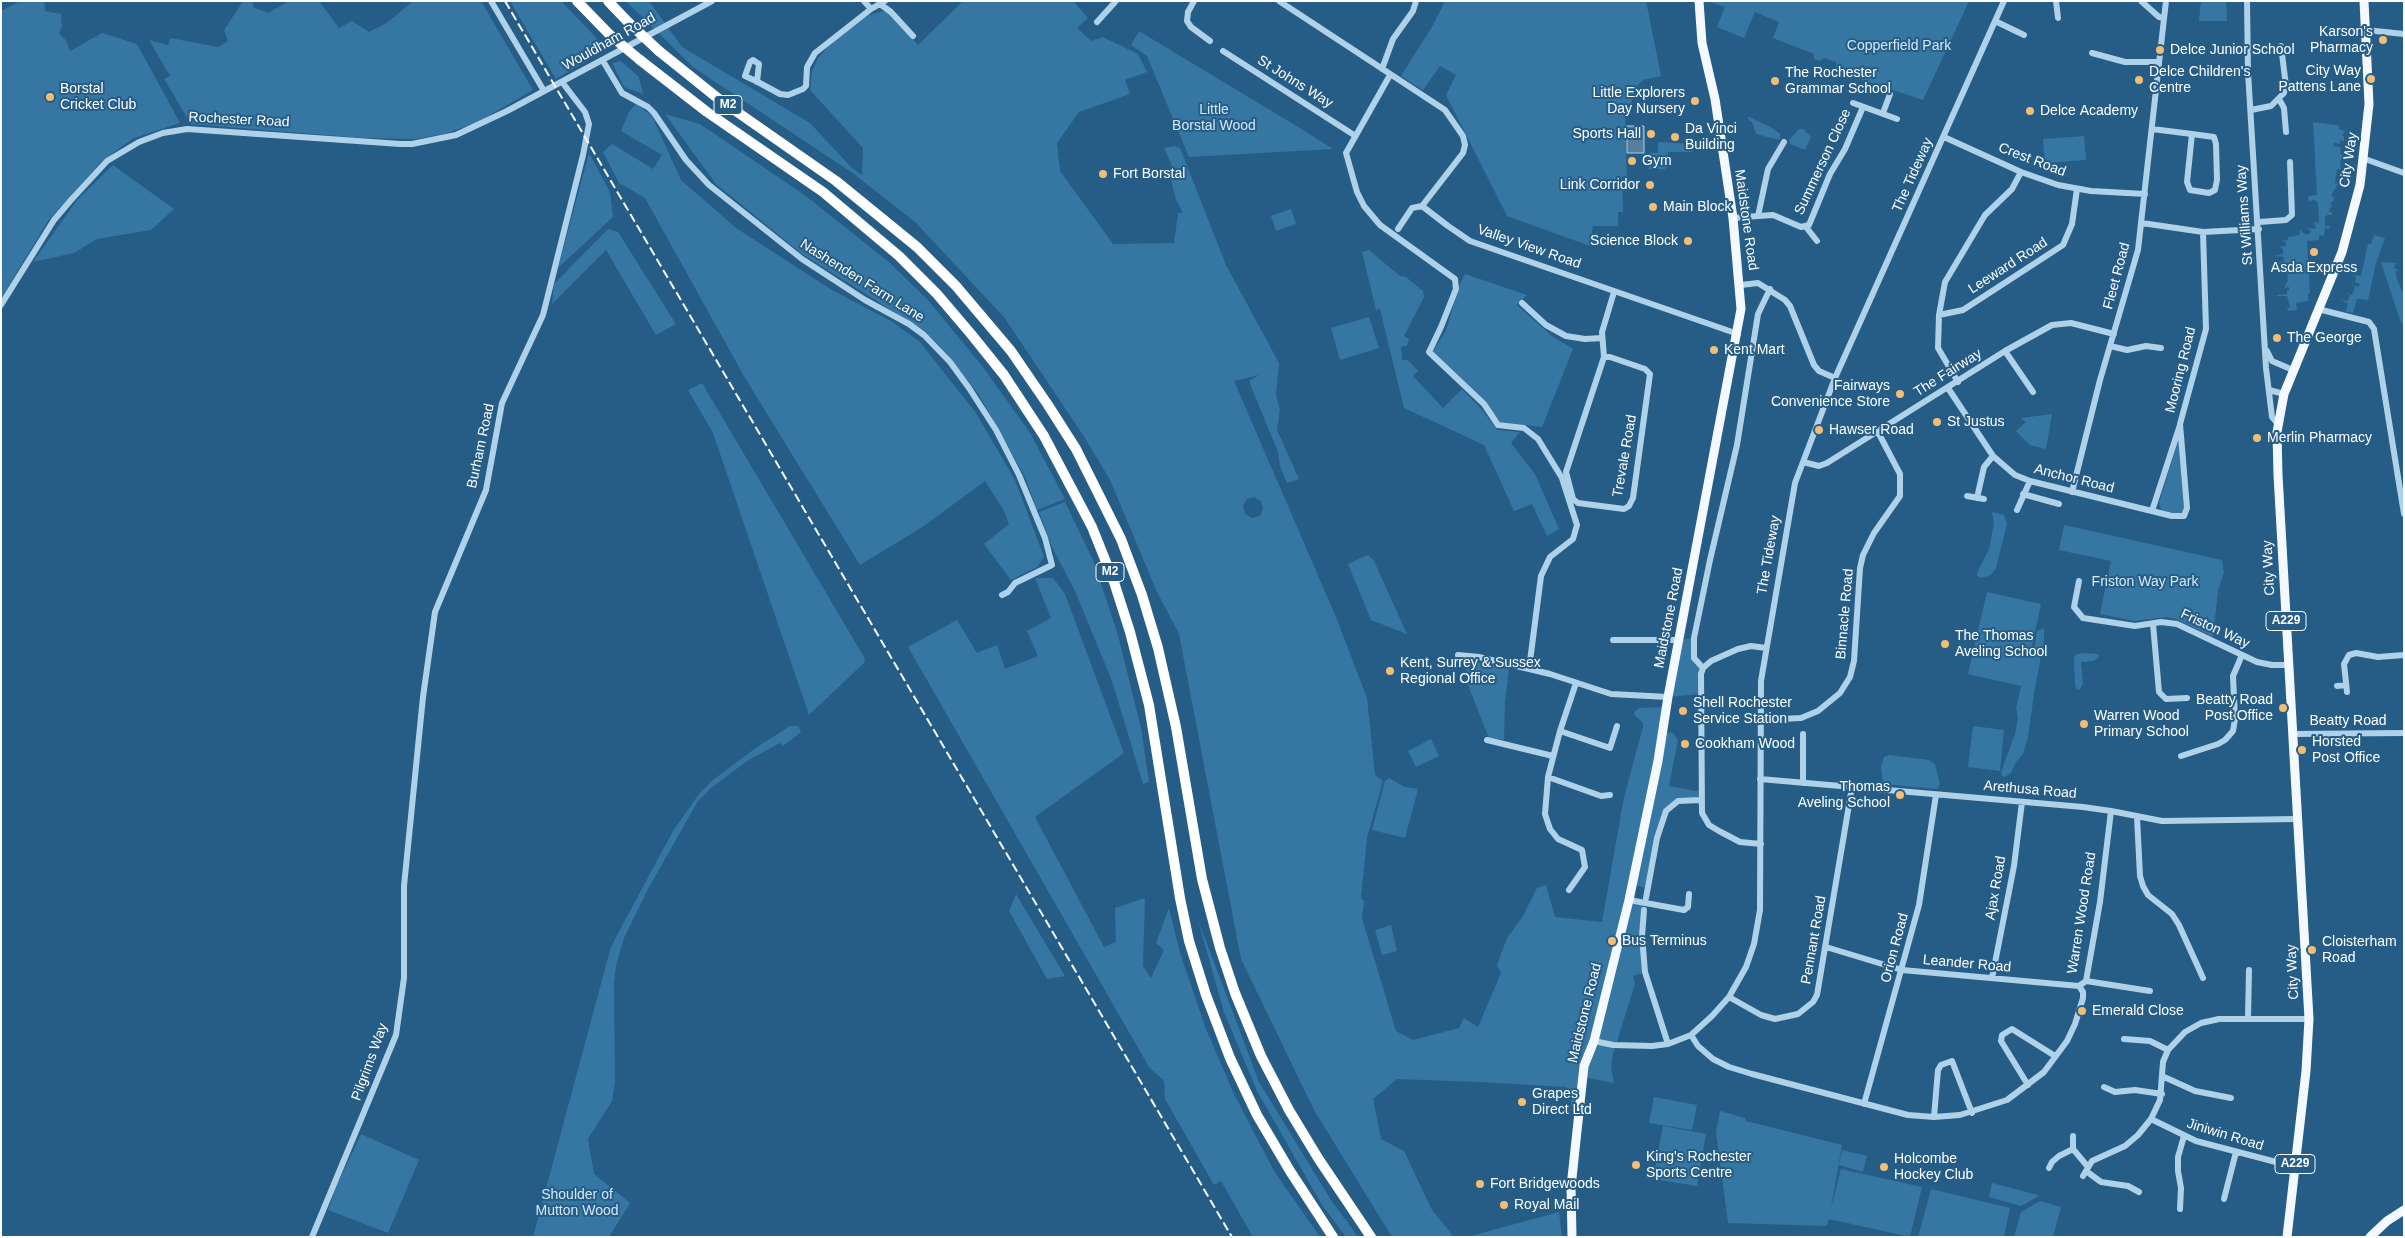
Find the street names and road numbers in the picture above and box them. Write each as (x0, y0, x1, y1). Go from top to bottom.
street label: Wouldham Road (559, 9, 659, 75)
street label: St Johns Way (1254, 52, 1336, 112)
road number: M2 (714, 96, 742, 114)
street label: Summerson Close (1791, 106, 1855, 218)
street label: Rochester Road (188, 109, 290, 131)
street label: City Way (2336, 131, 2362, 189)
street label: The Tideway (1889, 135, 1937, 215)
street label: Crest Road (1996, 139, 2068, 181)
street label: St Williams Way (2233, 164, 2257, 266)
street label: Maidstone Road (1731, 168, 1761, 272)
street label: Valley View Road (1475, 221, 1583, 273)
street label: Leeward Road (1965, 234, 2051, 298)
street label: Nashenden Farm Lane (797, 236, 927, 326)
street label: Fleet Road (2100, 241, 2134, 311)
street label: Mooring Road (2162, 325, 2200, 415)
street label: The Fairway (1911, 345, 1985, 401)
street label: Burham Road (464, 402, 498, 490)
street label: Trevale Road (1609, 413, 1641, 499)
street label: Anchor Road (2032, 461, 2116, 497)
street label: The Tideway (1754, 514, 1784, 596)
street label: City Way (2259, 540, 2279, 596)
road number: M2 (1096, 562, 1124, 582)
street label: Maidstone Road (1651, 566, 1687, 670)
street label: Binnacle Road (1833, 568, 1857, 660)
street label: Friston Way (2178, 606, 2252, 652)
road number: A229 (2266, 612, 2306, 630)
street label: Beatty Road (2309, 713, 2387, 729)
street label: Arethusa Road (1983, 778, 2077, 802)
street label: Warren Wood Road (2064, 851, 2100, 975)
street label: Ajax Road (1982, 855, 2010, 921)
street label: Pennant Road (1798, 894, 1830, 986)
street label: Orion Road (1878, 911, 1912, 985)
street label: City Way (2283, 944, 2303, 1000)
street label: Leander Road (1922, 952, 2012, 976)
street label: Maidstone Road (1565, 962, 1605, 1064)
street label: Pilgrims Way (348, 1021, 392, 1103)
street label: Jiniwin Road (2185, 1115, 2265, 1155)
road number: A229 (2275, 1154, 2315, 1174)

